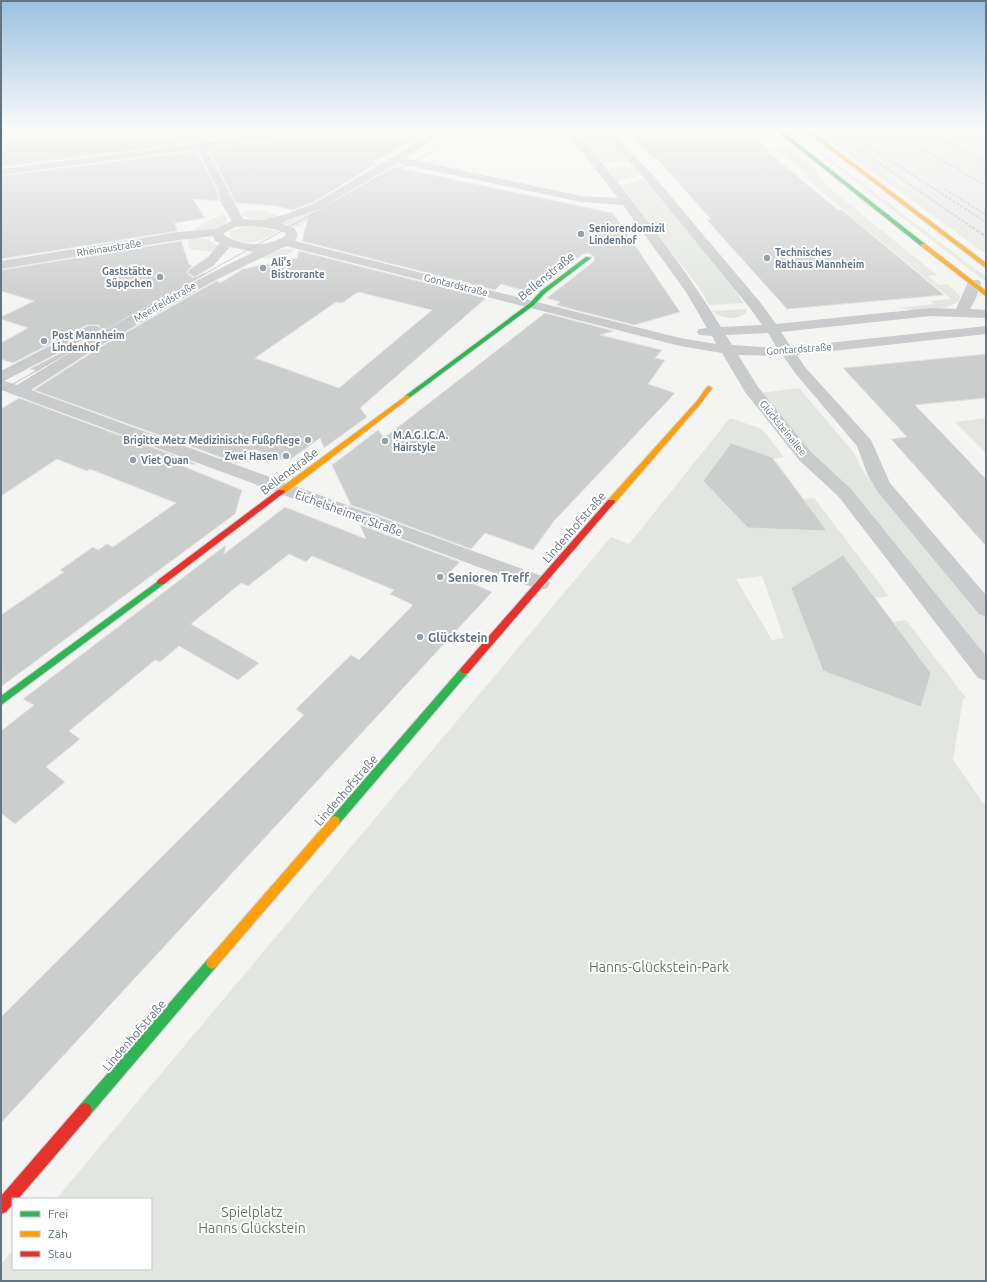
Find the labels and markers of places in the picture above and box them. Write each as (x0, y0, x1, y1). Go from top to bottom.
place label: Seniorendomizil Lindenhof (589, 223, 665, 246)
marker: Seniorendomizil Lindenhof (576, 229, 586, 239)
place label: Technisches Rathaus Mannheim (775, 247, 864, 270)
marker: Technisches Rathaus Mannheim (762, 253, 772, 263)
place label: Ali's Bistrorante (271, 257, 325, 280)
marker: Ali's Bistrorante (258, 263, 268, 273)
place label: Gaststätte Süppchen (102, 266, 152, 289)
marker: Gaststätte Süppchen (155, 272, 165, 282)
place label: Post Mannheim Lindenhof (52, 330, 125, 353)
marker: Post Mannheim Lindenhof (39, 336, 49, 346)
place label: M.A.G.I.C.A. Hairstyle (393, 430, 448, 453)
place label: Brigitte Metz Medizinische Fußpflege (123, 434, 300, 446)
marker: Brigitte Metz Medizinische Fußpflege (303, 435, 313, 445)
marker: M.A.G.I.C.A. Hairstyle (380, 436, 390, 446)
place label: Zwei Hasen (224, 451, 278, 462)
marker: Zwei Hasen (281, 451, 291, 461)
marker: Viet Quan (128, 455, 138, 465)
place label: Viet Quan (141, 455, 189, 466)
place label: Senioren Treff (448, 571, 529, 584)
marker: Senioren Treff (435, 572, 445, 582)
place label: Glückstein (428, 631, 488, 644)
marker: Glückstein (415, 632, 425, 642)

